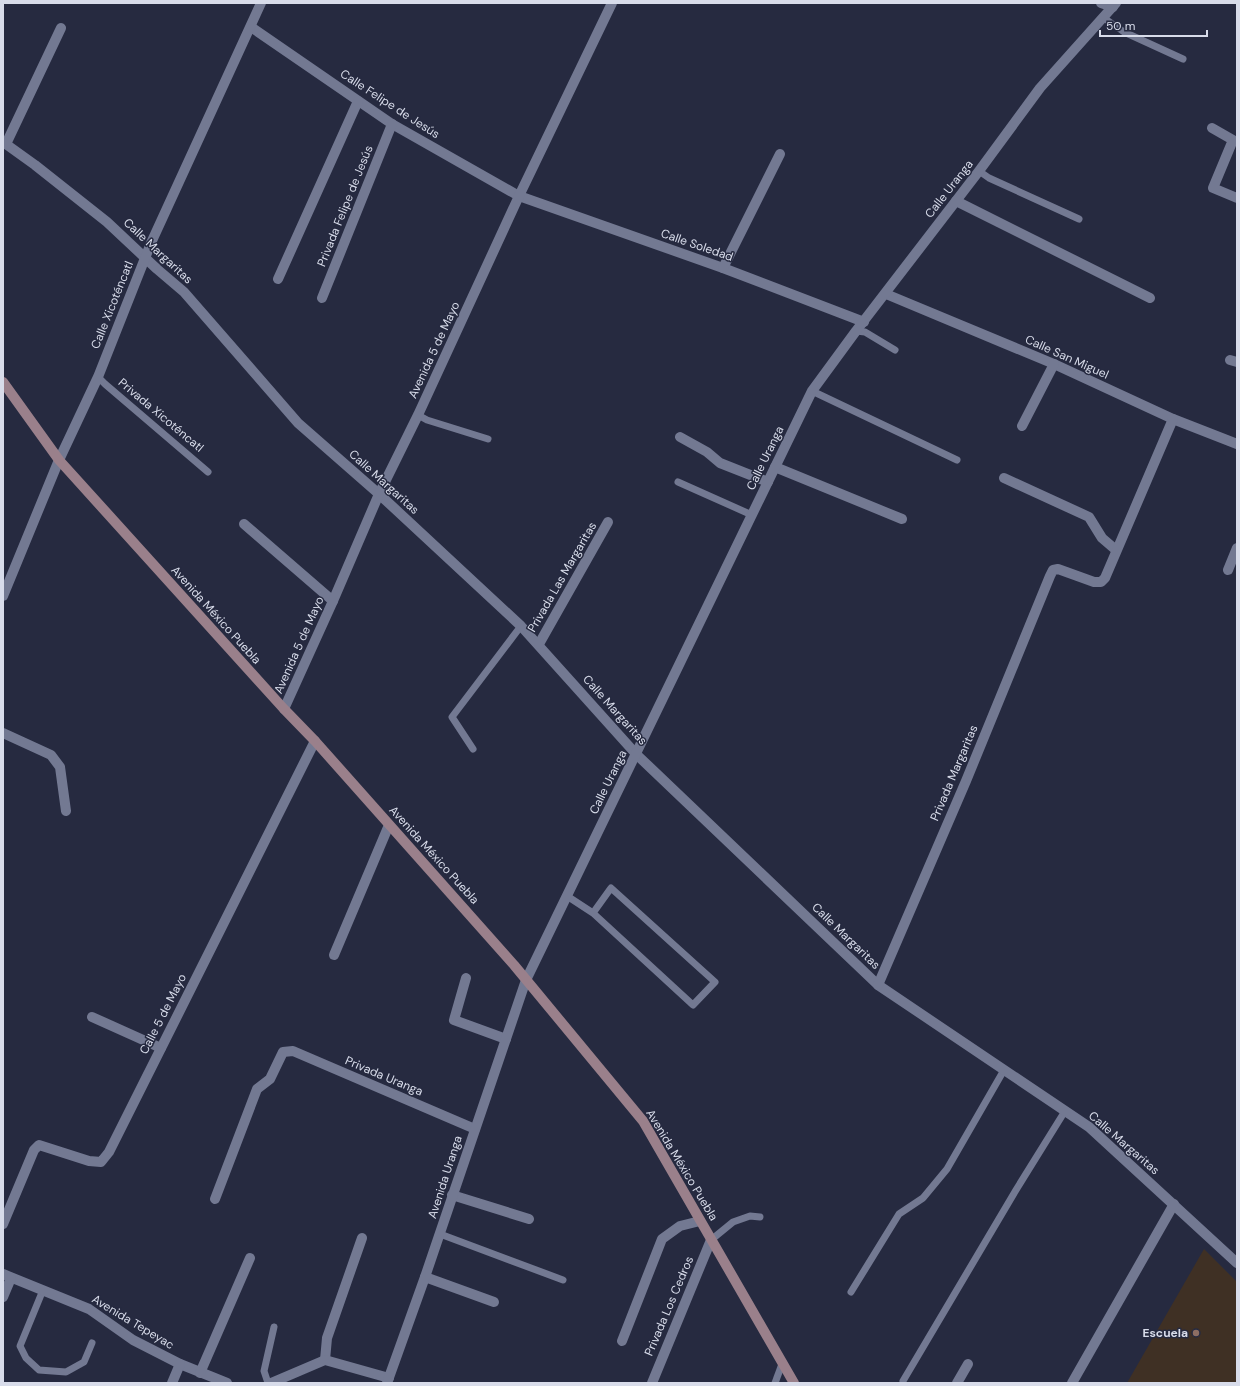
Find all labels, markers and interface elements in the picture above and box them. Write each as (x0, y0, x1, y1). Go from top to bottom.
scale bar (1100, 12, 1207, 38)
text: 50 m (1106, 18, 1135, 34)
street label: Calle Felipe de Jesús (337, 66, 443, 142)
street label: Privada Felipe de Jesús (313, 143, 377, 269)
street label: Calle Uranga (921, 157, 977, 221)
street label: Calle Margaritas (120, 215, 196, 287)
street label: Calle Soledad (659, 225, 735, 265)
street label: Calle Xicoténcatl (87, 259, 137, 351)
street label: Avenida 5 de Mayo (405, 299, 463, 401)
street label: Calle San Miguel (1023, 331, 1111, 383)
street label: Privada Xicoténcatl (115, 375, 207, 455)
street label: Calle Uranga (743, 423, 787, 493)
street label: Calle Margaritas (345, 446, 423, 518)
street label: Privada Las Margaritas (524, 519, 600, 635)
street label: Avenida México Puebla (167, 562, 265, 668)
street label: Avenida 5 de Mayo (270, 594, 328, 696)
street label: Calle Margaritas (579, 671, 651, 749)
street label: Privada Margaritas (927, 723, 981, 823)
street label: Calle Uranga (586, 747, 630, 817)
street label: Avenida México Puebla (385, 802, 483, 908)
street label: Calle Margaritas (808, 899, 884, 973)
street label: Calle 5 de Mayo (136, 971, 190, 1057)
street label: Privada Uranga (343, 1052, 425, 1100)
street label: Avenida México Puebla (642, 1106, 722, 1224)
street label: Calle Margaritas (1085, 1108, 1163, 1178)
street label: Avenida Uranga (424, 1134, 466, 1220)
street label: Privada Los Cedros (641, 1254, 697, 1358)
street label: Avenida Tepeyac (89, 1291, 177, 1353)
place label: Escuela (1142, 1325, 1188, 1341)
marker: Escuela (1191, 1328, 1201, 1338)

